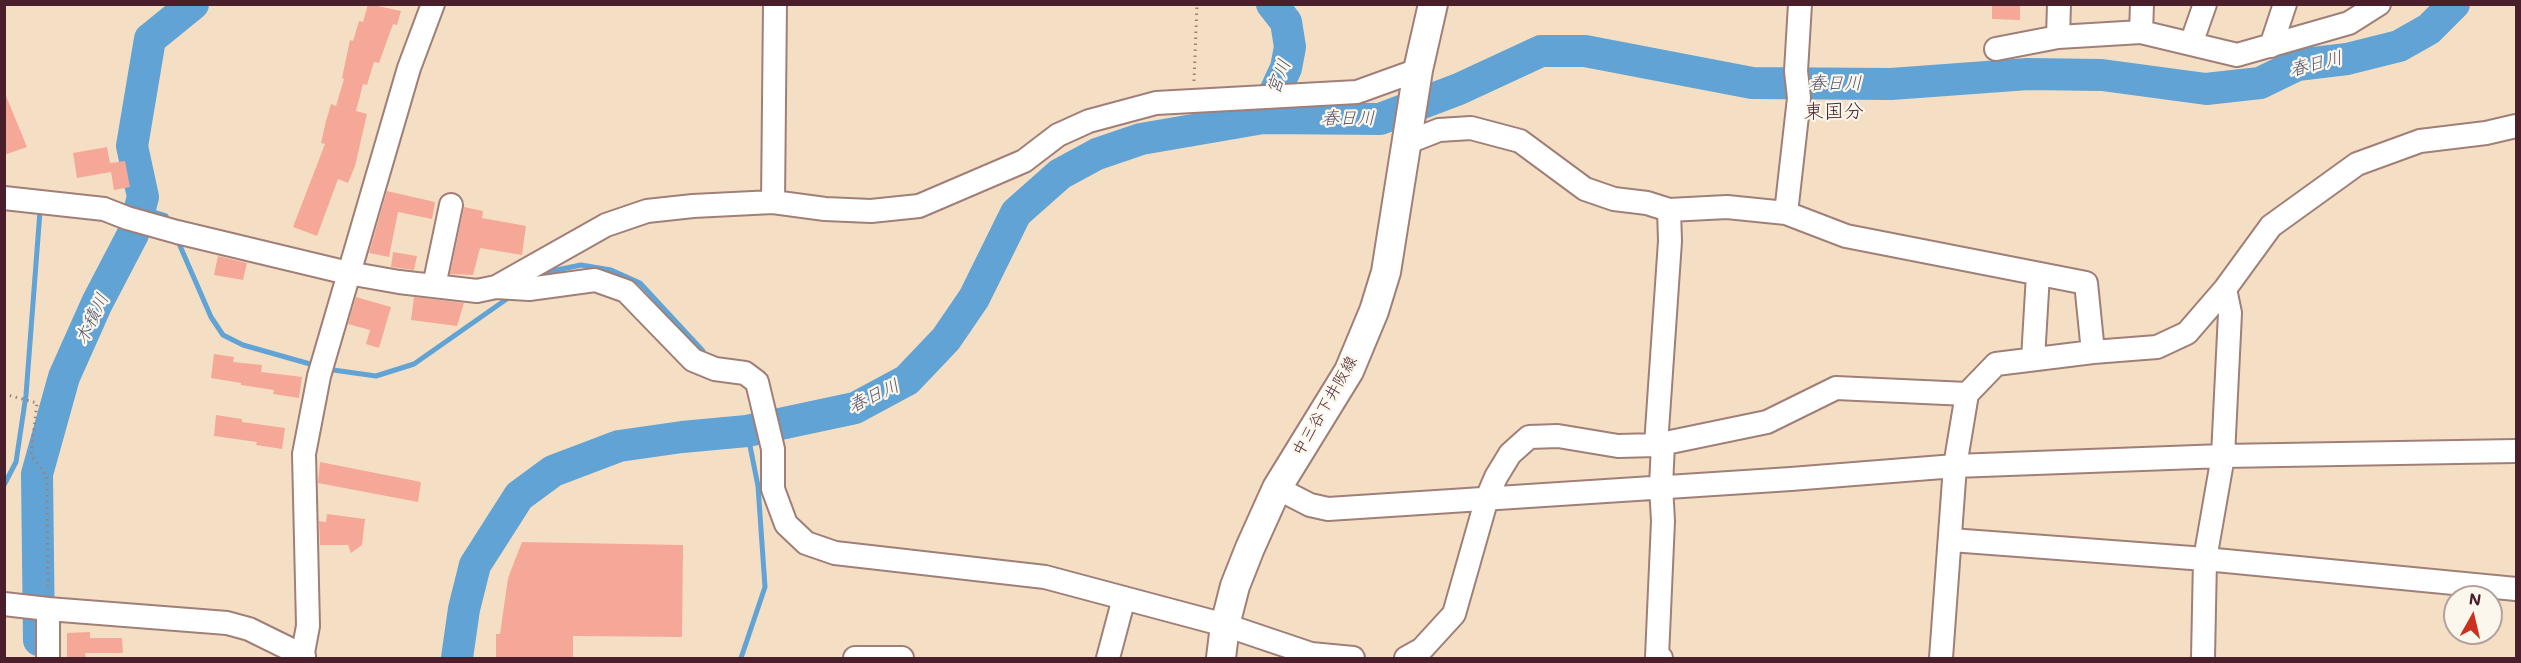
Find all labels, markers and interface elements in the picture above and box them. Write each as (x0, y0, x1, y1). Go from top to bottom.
water label: 春日川 (2287, 47, 2345, 81)
water label: 宮川 (1262, 56, 1296, 98)
water label: 春日川 (1808, 72, 1862, 94)
district label: 東国分 (1804, 100, 1864, 124)
water label: 春日川 (1321, 107, 1375, 129)
water label: 木積川 (70, 290, 114, 348)
street label: 中三谷下井阪線 (1289, 353, 1361, 459)
water label: 春日川 (845, 375, 903, 417)
north arrow (2443, 585, 2503, 645)
text: N (2468, 587, 2483, 610)

